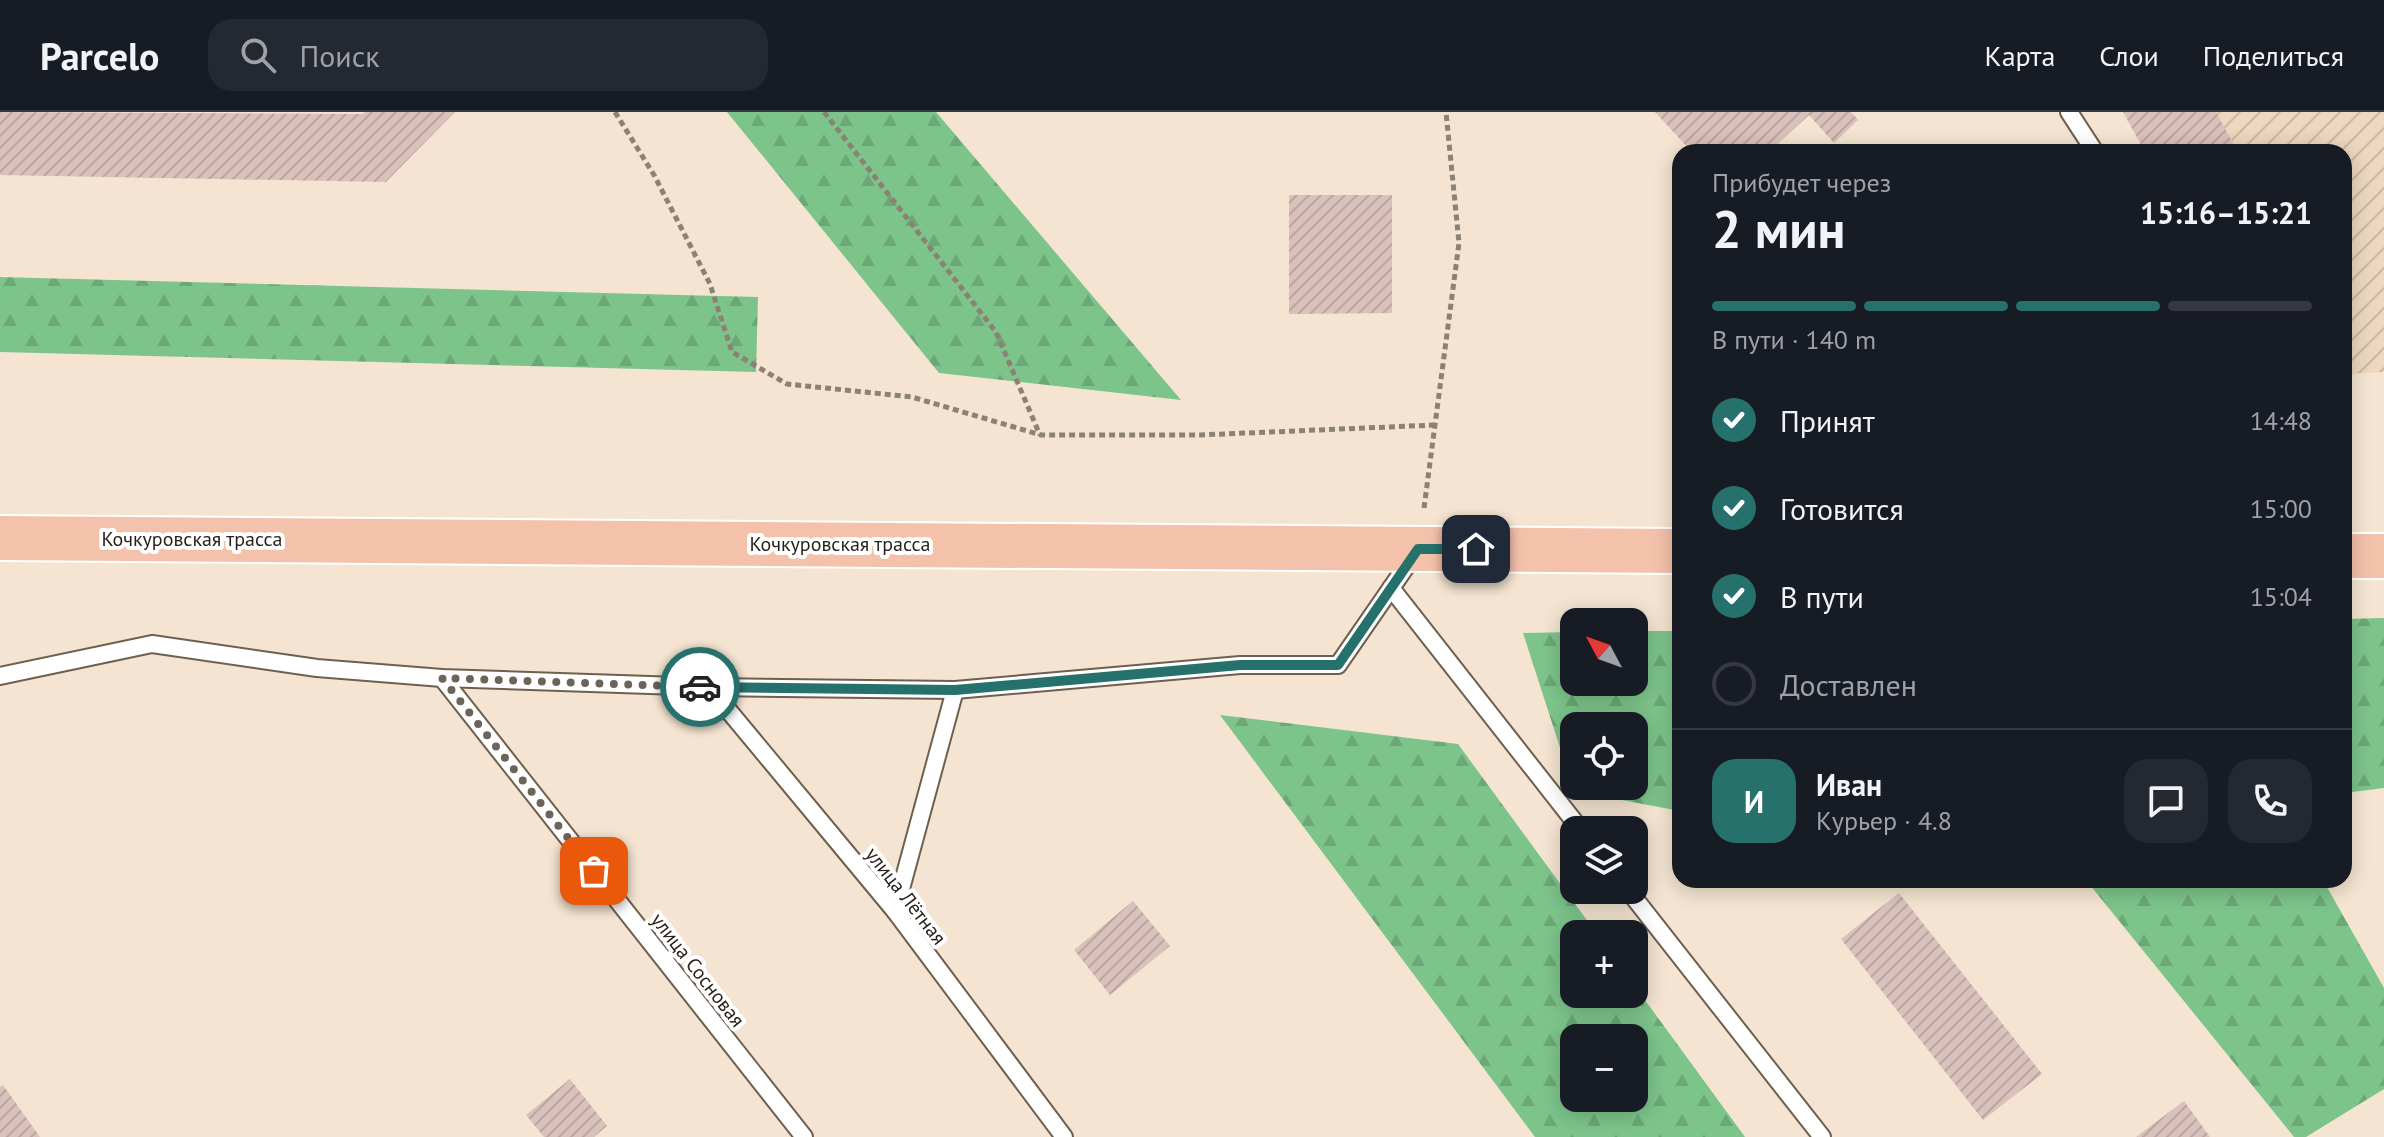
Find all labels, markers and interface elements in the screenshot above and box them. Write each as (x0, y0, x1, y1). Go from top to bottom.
search box (208, 19, 768, 91)
text: Parcelo (40, 31, 160, 80)
icon: search (236, 33, 280, 77)
text: Поиск (300, 36, 380, 75)
text: Карта (1985, 37, 2055, 74)
text: Слои (2099, 37, 2159, 74)
text: Поделиться (2203, 37, 2344, 74)
text: Прибудет через (1712, 166, 1891, 199)
text: 15:16–15:21 (2140, 193, 2312, 232)
text: 2 мин (1712, 195, 1846, 262)
text: В пути · 140 m (1712, 323, 1876, 356)
icon: check (1712, 398, 1756, 442)
text: Принят (1780, 401, 1875, 440)
text: 14:48 (2250, 404, 2312, 437)
icon: check (1712, 486, 1756, 530)
text: Готовится (1780, 489, 1904, 528)
text: 15:00 (2250, 492, 2312, 525)
pin (1442, 515, 1510, 583)
street label: Кочкуровская трасса (102, 526, 282, 552)
icon: home (1454, 527, 1498, 571)
street label: Кочкуровская трасса (750, 531, 930, 557)
icon: check (1712, 574, 1756, 618)
text: В пути (1780, 577, 1864, 616)
text: 15:04 (2250, 580, 2312, 613)
north arrow (1560, 608, 1648, 696)
map controls (1560, 608, 1648, 1112)
courier (660, 647, 740, 727)
icon: car (678, 665, 722, 709)
text: Доставлен (1780, 665, 1917, 704)
button: locate (1560, 712, 1648, 800)
button: chat (2124, 759, 2208, 843)
button: phone (2228, 759, 2312, 843)
text: Иван (1816, 765, 1882, 804)
text: И (1744, 782, 1764, 821)
text: Курьер · 4.8 (1816, 804, 1952, 837)
button: layers (1560, 816, 1648, 904)
pin (560, 837, 628, 905)
street label: улица Лётная (860, 842, 952, 950)
icon: bag (572, 849, 616, 893)
street label: улица Сосновая (645, 908, 751, 1032)
button: + (1560, 920, 1648, 1008)
button: − (1560, 1024, 1648, 1112)

